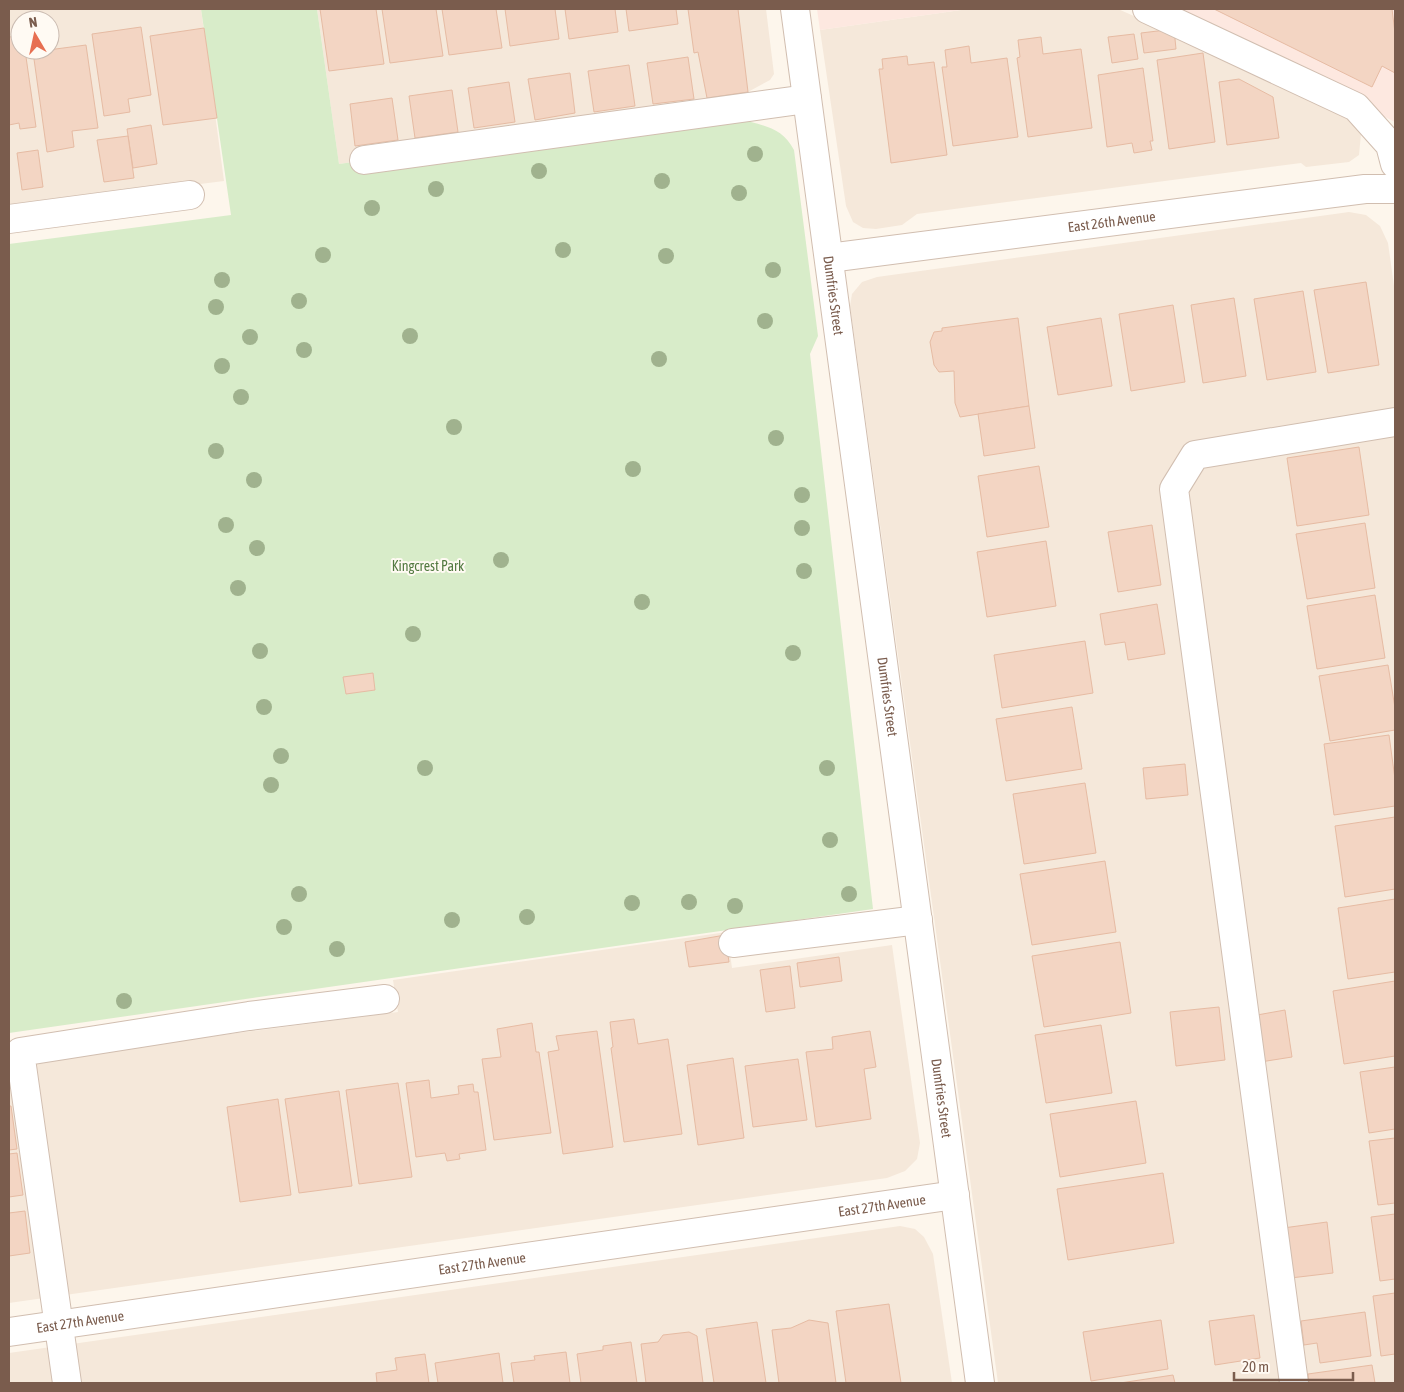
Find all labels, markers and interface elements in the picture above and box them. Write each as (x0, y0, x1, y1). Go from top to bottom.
north arrow (10, 10, 60, 60)
text: N (28, 14, 38, 31)
street label: East 26th Avenue (1067, 208, 1156, 235)
street label: Dumfries Street (820, 255, 847, 336)
park label: Kingcrest Park (392, 558, 464, 574)
street label: Dumfries Street (874, 656, 901, 737)
street label: Dumfries Street (928, 1057, 955, 1139)
street label: East 27th Avenue (837, 1191, 927, 1220)
street label: East 27th Avenue (437, 1249, 527, 1278)
street label: East 27th Avenue (35, 1307, 125, 1336)
scale bar (1234, 1350, 1353, 1382)
text: 20 m (1242, 1358, 1269, 1375)

